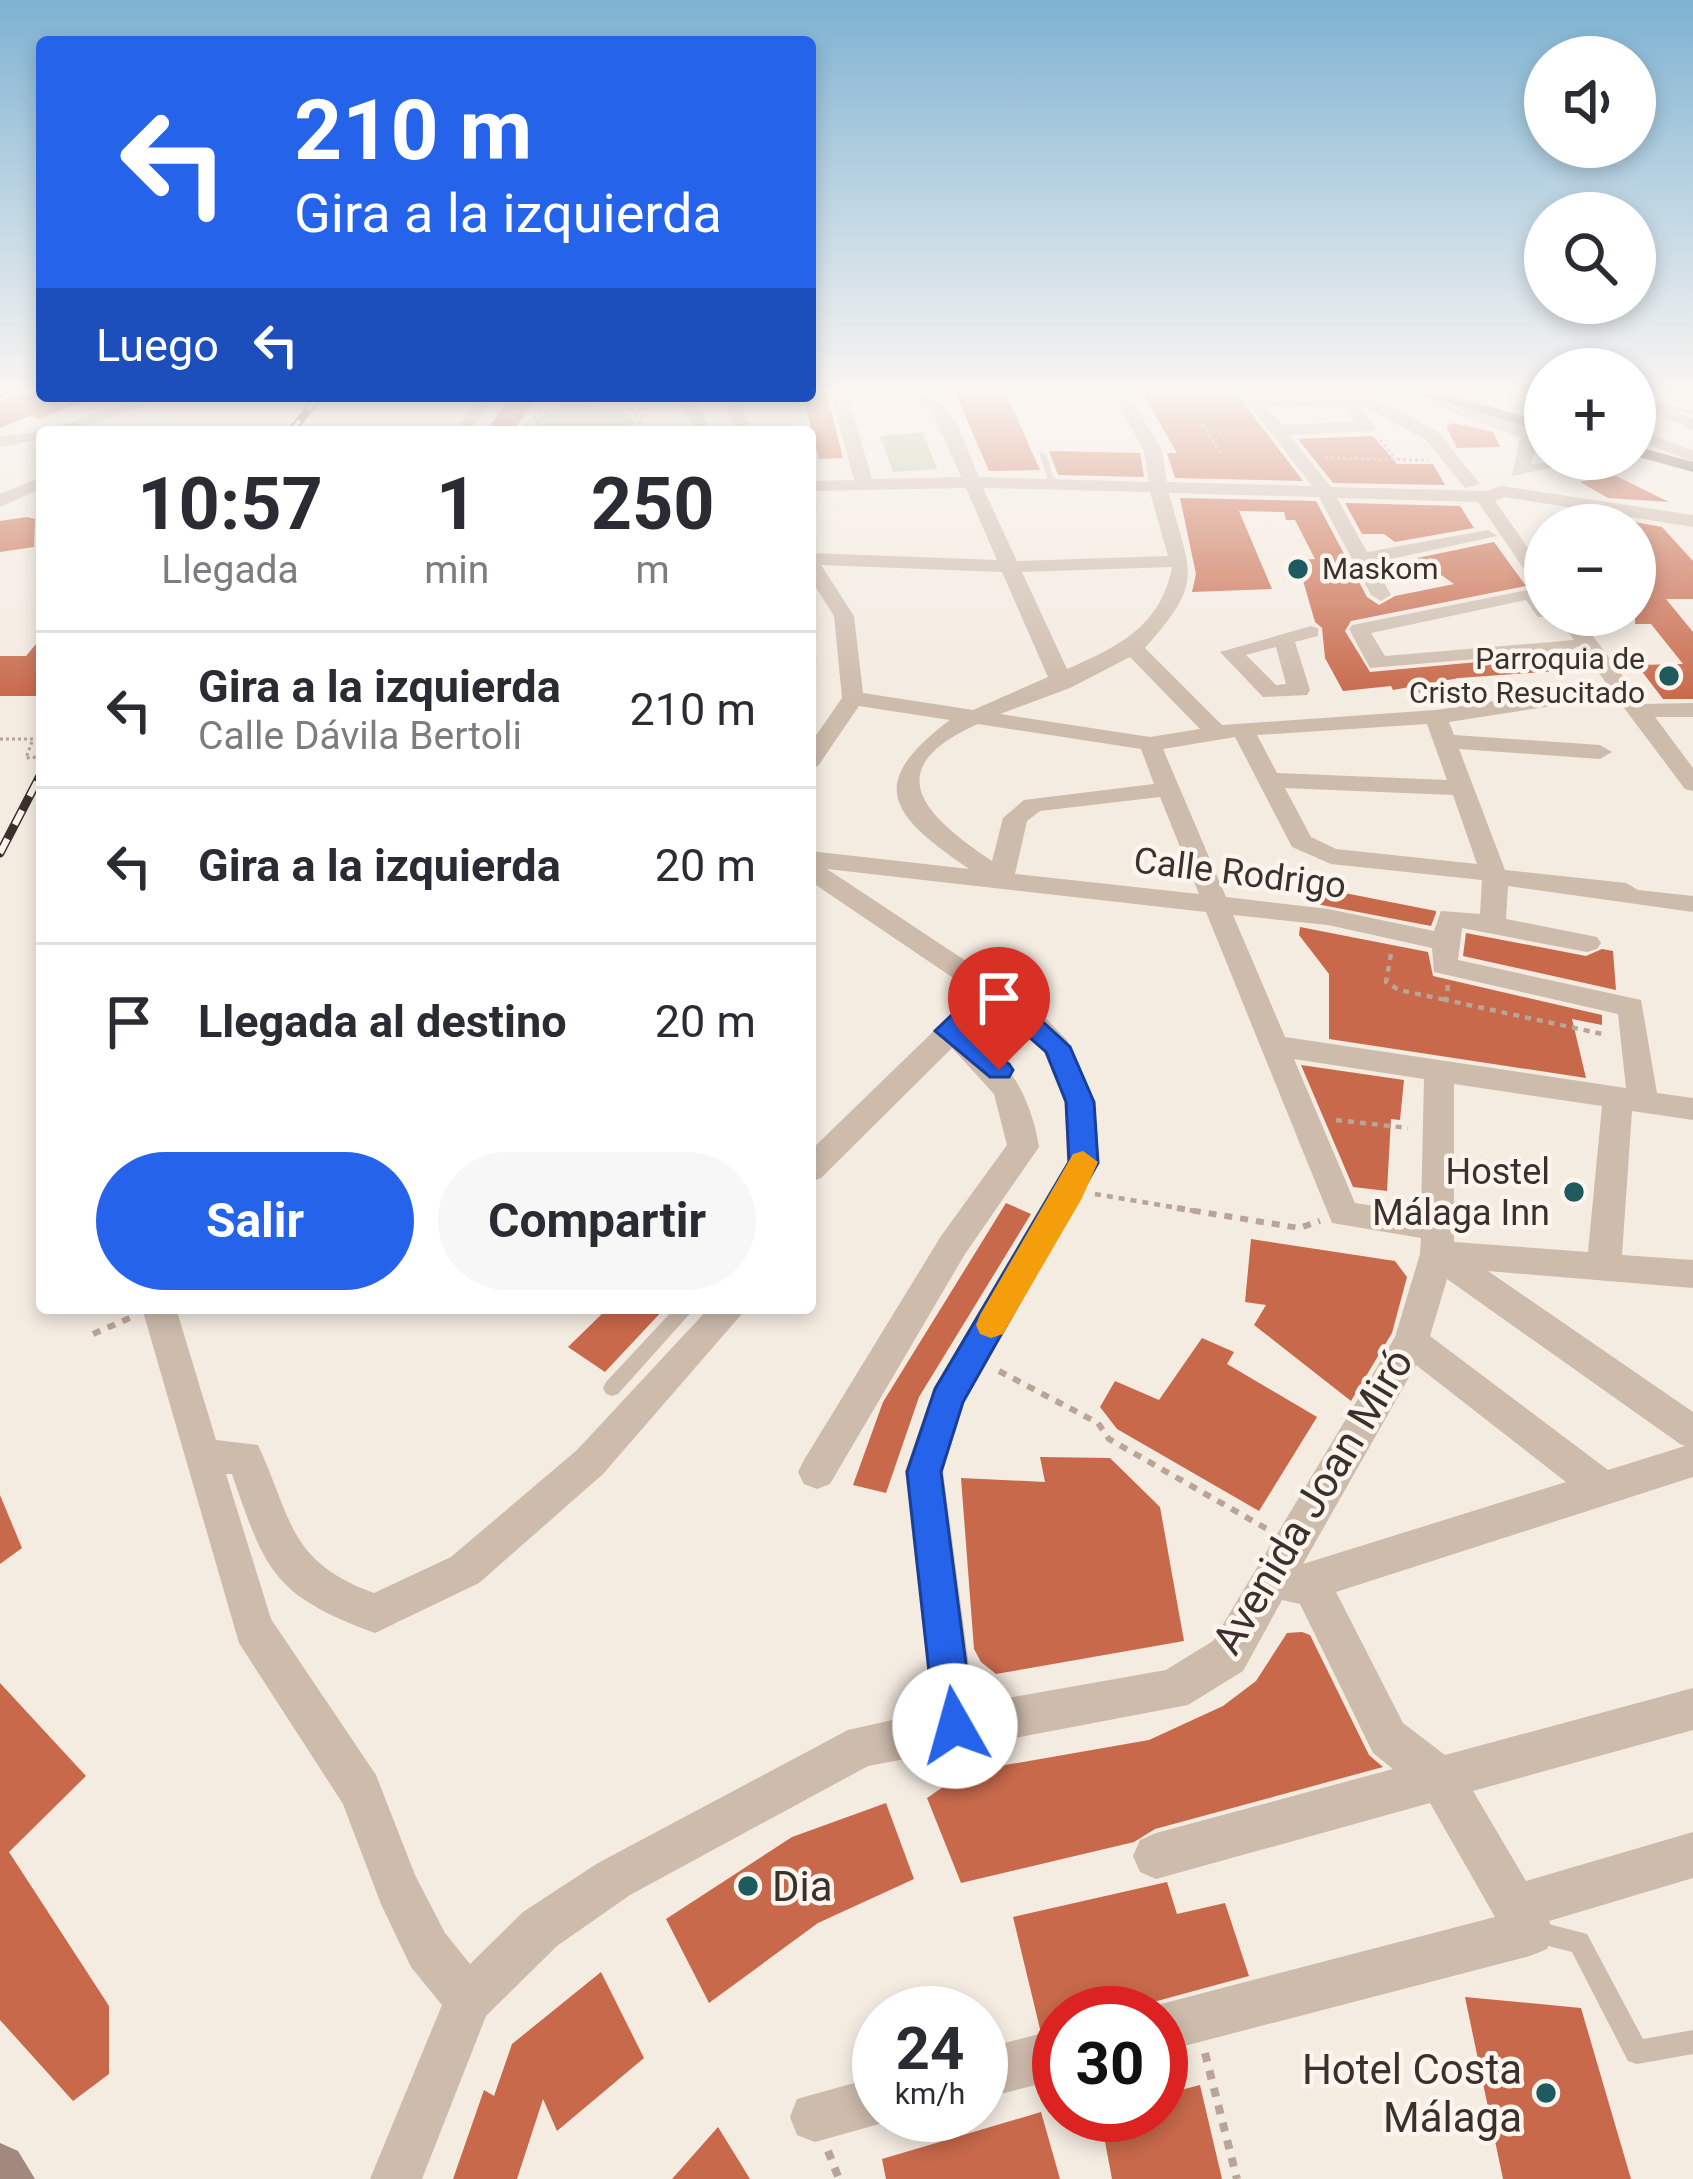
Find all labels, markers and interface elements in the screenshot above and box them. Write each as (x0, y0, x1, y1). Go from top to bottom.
map controls (1524, 36, 1656, 636)
button: sound (1524, 36, 1656, 168)
text: 210 m (294, 81, 532, 180)
icon: left (96, 84, 252, 240)
text: Gira a la izquierda (294, 182, 722, 245)
button: search (1524, 192, 1656, 324)
icon: left (243, 312, 309, 378)
text: Luego (96, 319, 219, 372)
button: + (1524, 348, 1656, 480)
text: 10:57 (137, 462, 323, 547)
text: 1 (436, 462, 477, 547)
text: 250 (591, 462, 715, 547)
button: − (1524, 504, 1656, 636)
text: Llegada (161, 547, 299, 593)
text: min (424, 547, 489, 593)
text: m (636, 547, 670, 593)
place label: Maskom (1322, 551, 1439, 586)
marker: Maskom (1285, 556, 1311, 582)
place label: Parroquia de Cristo Resucitado (1409, 641, 1645, 710)
text: Gira a la izquierda (198, 660, 561, 713)
marker: Parroquia de Cristo Resucitado (1656, 663, 1682, 689)
icon: left (96, 677, 162, 743)
text: 210 m (630, 683, 756, 736)
text: Calle Dávila Bertoli (198, 713, 522, 759)
icon: left (96, 833, 162, 899)
text: Gira a la izquierda (198, 839, 561, 892)
text: 20 m (655, 839, 756, 892)
street label: Calle Rodrigo (1131, 839, 1348, 907)
pin (948, 947, 1050, 1070)
icon: arrive (966, 965, 1032, 1031)
icon: arrive (96, 989, 162, 1055)
text: Llegada al destino (198, 995, 567, 1048)
text: 20 m (655, 995, 756, 1048)
place label: Hostel Málaga Inn (1372, 1151, 1550, 1234)
button: Salir (96, 1152, 414, 1290)
button: Compartir (438, 1152, 756, 1290)
marker: Hostel Málaga Inn (1561, 1179, 1587, 1205)
street label: Avenida Joan Miró (1202, 1340, 1423, 1663)
position arrow (892, 1663, 1018, 1789)
place label: Dia (772, 1862, 833, 1911)
marker: Dia (735, 1873, 761, 1899)
speed limit sign: 30 (1032, 1986, 1188, 2142)
text: 24 (896, 2013, 964, 2084)
place label: Hotel Costa Málaga (1302, 2045, 1522, 2142)
text: km/h (895, 2076, 965, 2111)
marker: Hotel Costa Málaga (1533, 2080, 1559, 2106)

